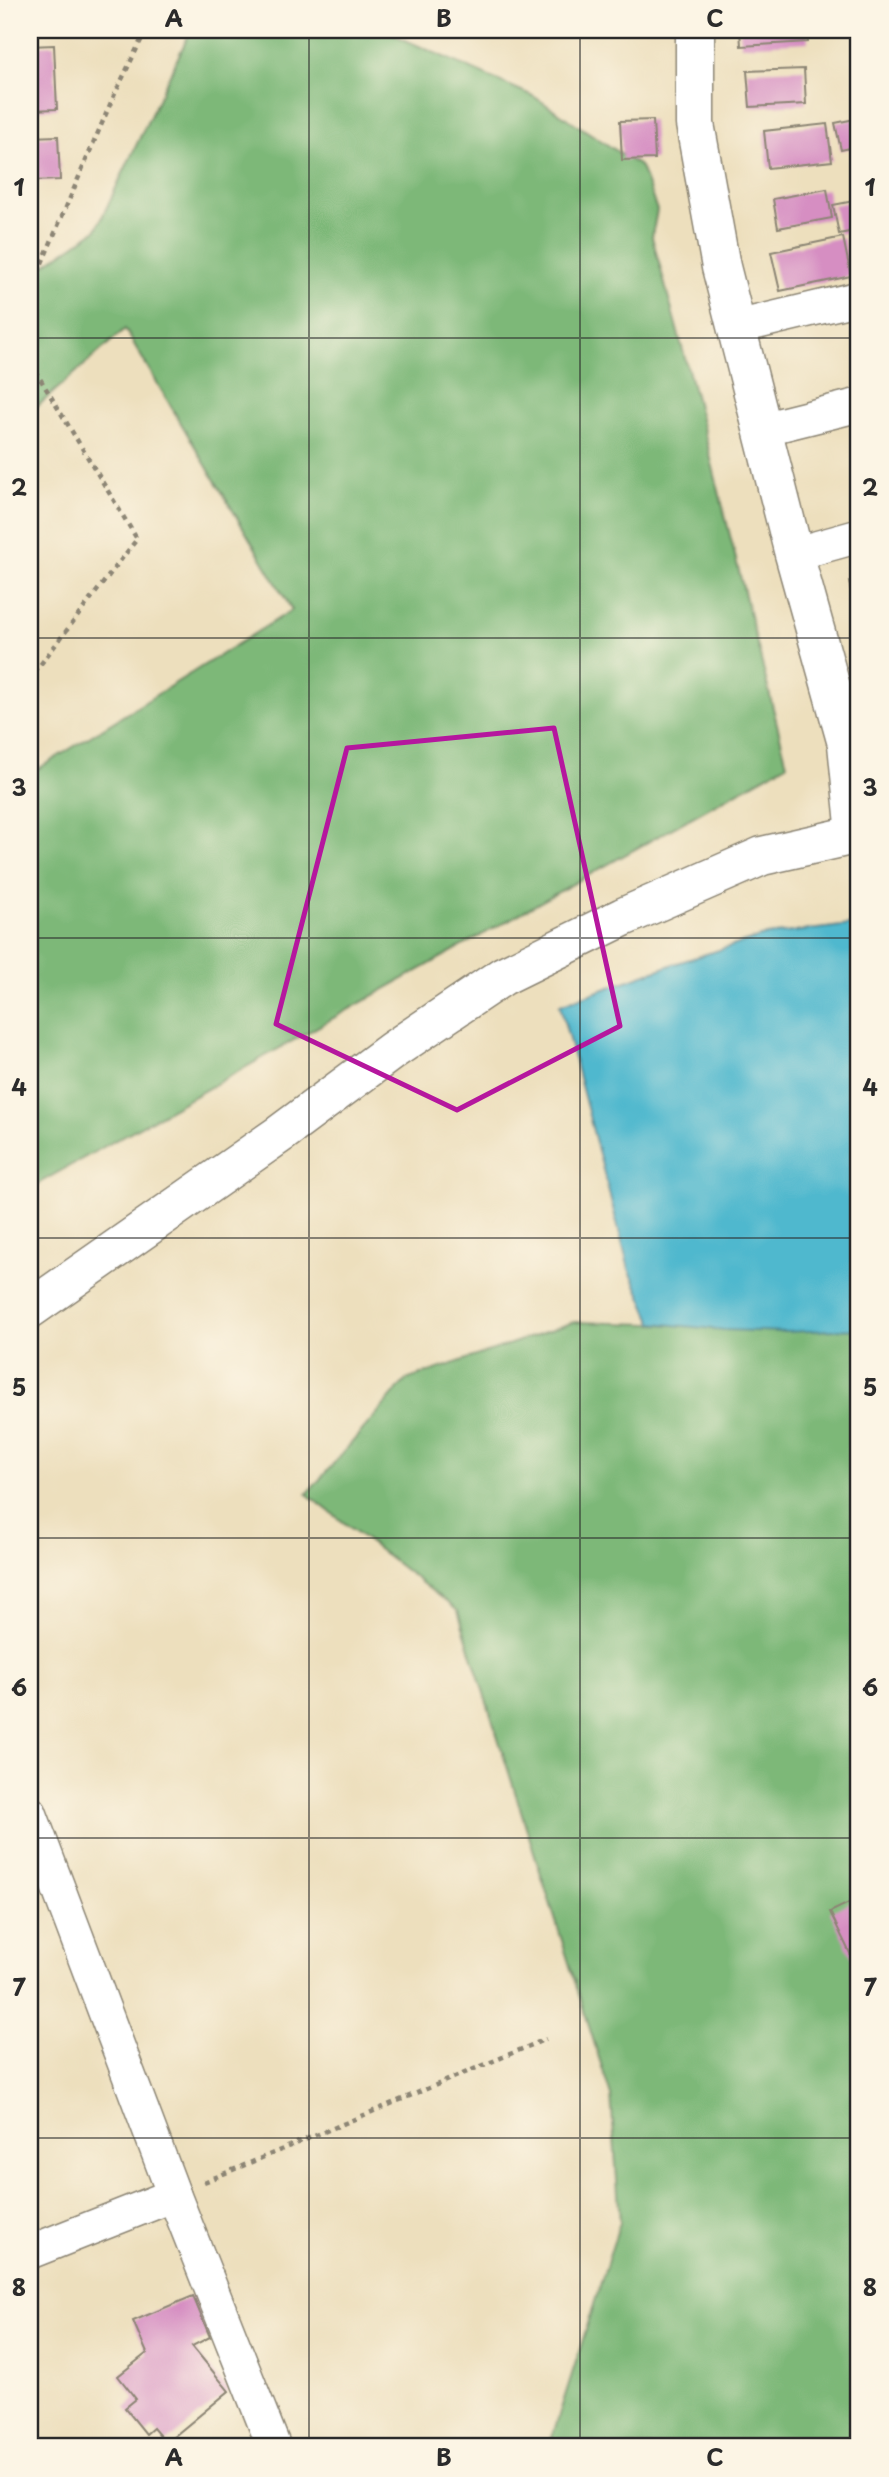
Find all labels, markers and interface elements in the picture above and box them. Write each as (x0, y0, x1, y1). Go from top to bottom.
text: A (165, 0, 183, 35)
text: B (436, 0, 452, 35)
text: C (706, 0, 724, 35)
text: 1 (14, 169, 25, 204)
text: 1 (865, 169, 876, 204)
text: 2 (11, 469, 27, 504)
text: 2 (862, 469, 878, 504)
text: 3 (11, 769, 27, 804)
text: 3 (862, 769, 878, 804)
text: 4 (11, 1069, 27, 1104)
text: 4 (862, 1069, 878, 1104)
text: 5 (12, 1369, 26, 1404)
text: 5 (863, 1369, 877, 1404)
text: 6 (11, 1669, 27, 1704)
text: 6 (862, 1669, 878, 1704)
text: 7 (12, 1969, 26, 2004)
text: 7 (863, 1969, 877, 2004)
text: 8 (12, 2269, 26, 2304)
text: 8 (863, 2269, 877, 2304)
text: A (165, 2439, 183, 2474)
text: B (436, 2439, 452, 2474)
text: C (706, 2439, 724, 2474)

